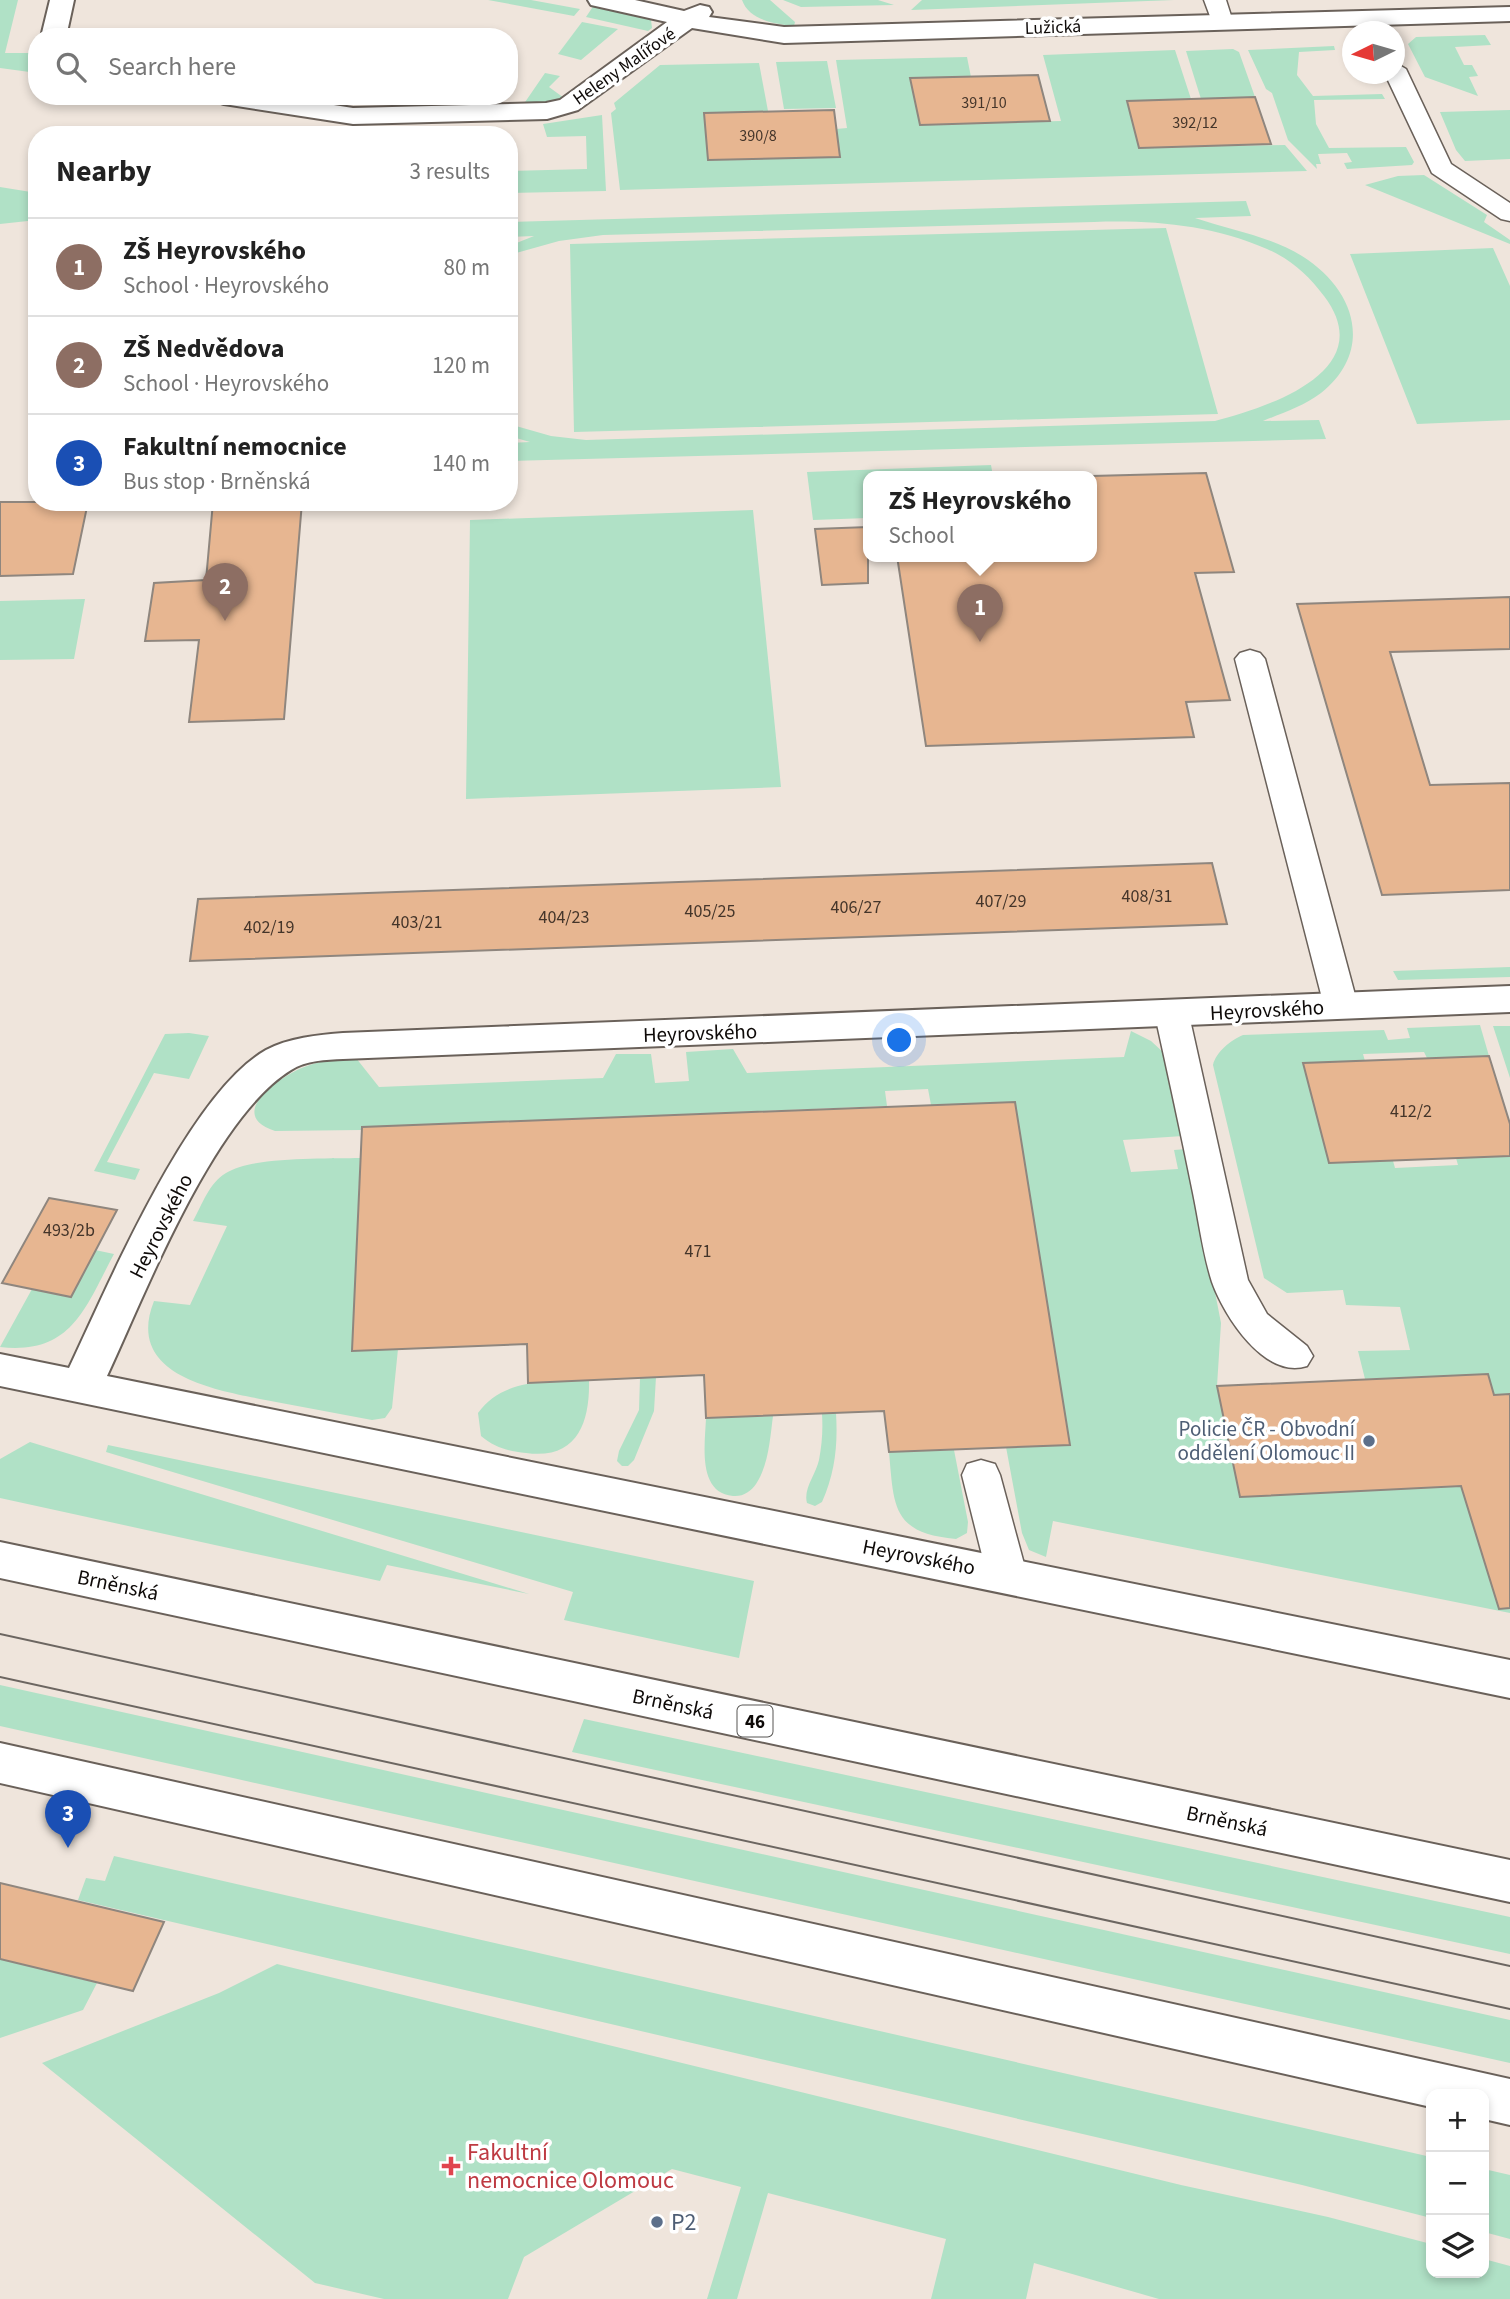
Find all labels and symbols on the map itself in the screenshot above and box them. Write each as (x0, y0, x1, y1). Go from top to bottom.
street label: Lužická (1024, 14, 1082, 41)
north arrow (1342, 21, 1405, 84)
street label: Heleny Malířové (568, 22, 681, 111)
house number: 391/10 (961, 92, 1007, 114)
house number: 392/12 (1172, 112, 1218, 134)
house number: 390/8 (739, 125, 777, 147)
pin: 2 (202, 563, 248, 621)
pin: 1 (957, 584, 1003, 642)
house number: 408/31 (1121, 884, 1173, 909)
house number: 407/29 (975, 889, 1027, 914)
house number: 406/27 (830, 895, 882, 920)
house number: 405/25 (684, 899, 736, 924)
house number: 404/23 (538, 905, 590, 930)
house number: 403/21 (391, 910, 443, 935)
house number: 402/19 (243, 915, 295, 940)
street label: Heyrovského (1209, 992, 1325, 1028)
street label: Heyrovského (642, 1016, 758, 1050)
your location (882, 1023, 916, 1057)
house number: 412/2 (1390, 1099, 1432, 1124)
street label: Heyrovského (122, 1168, 200, 1284)
house number: 493/2b (43, 1218, 95, 1243)
house number: 471 (685, 1239, 711, 1264)
place label: Policie ČR - Obvodní oddělení Olomouc II (1178, 1414, 1356, 1468)
marker: Policie ČR - Obvodní oddělení Olomouc II (1361, 1433, 1377, 1449)
street label: Heyrovského (860, 1531, 978, 1583)
street label: Brněnská (74, 1562, 162, 1608)
street label: Brněnská (629, 1681, 717, 1727)
road number: 46 (738, 1706, 772, 1736)
pin: 3 (45, 1790, 91, 1848)
street label: Brněnská (1183, 1798, 1271, 1844)
place label: Fakultní nemocnice Olomouc (467, 2135, 674, 2198)
marker: Fakultní nemocnice Olomouc (441, 2156, 461, 2176)
place label: P2 (671, 2205, 697, 2240)
marker: P2 (649, 2214, 665, 2230)

